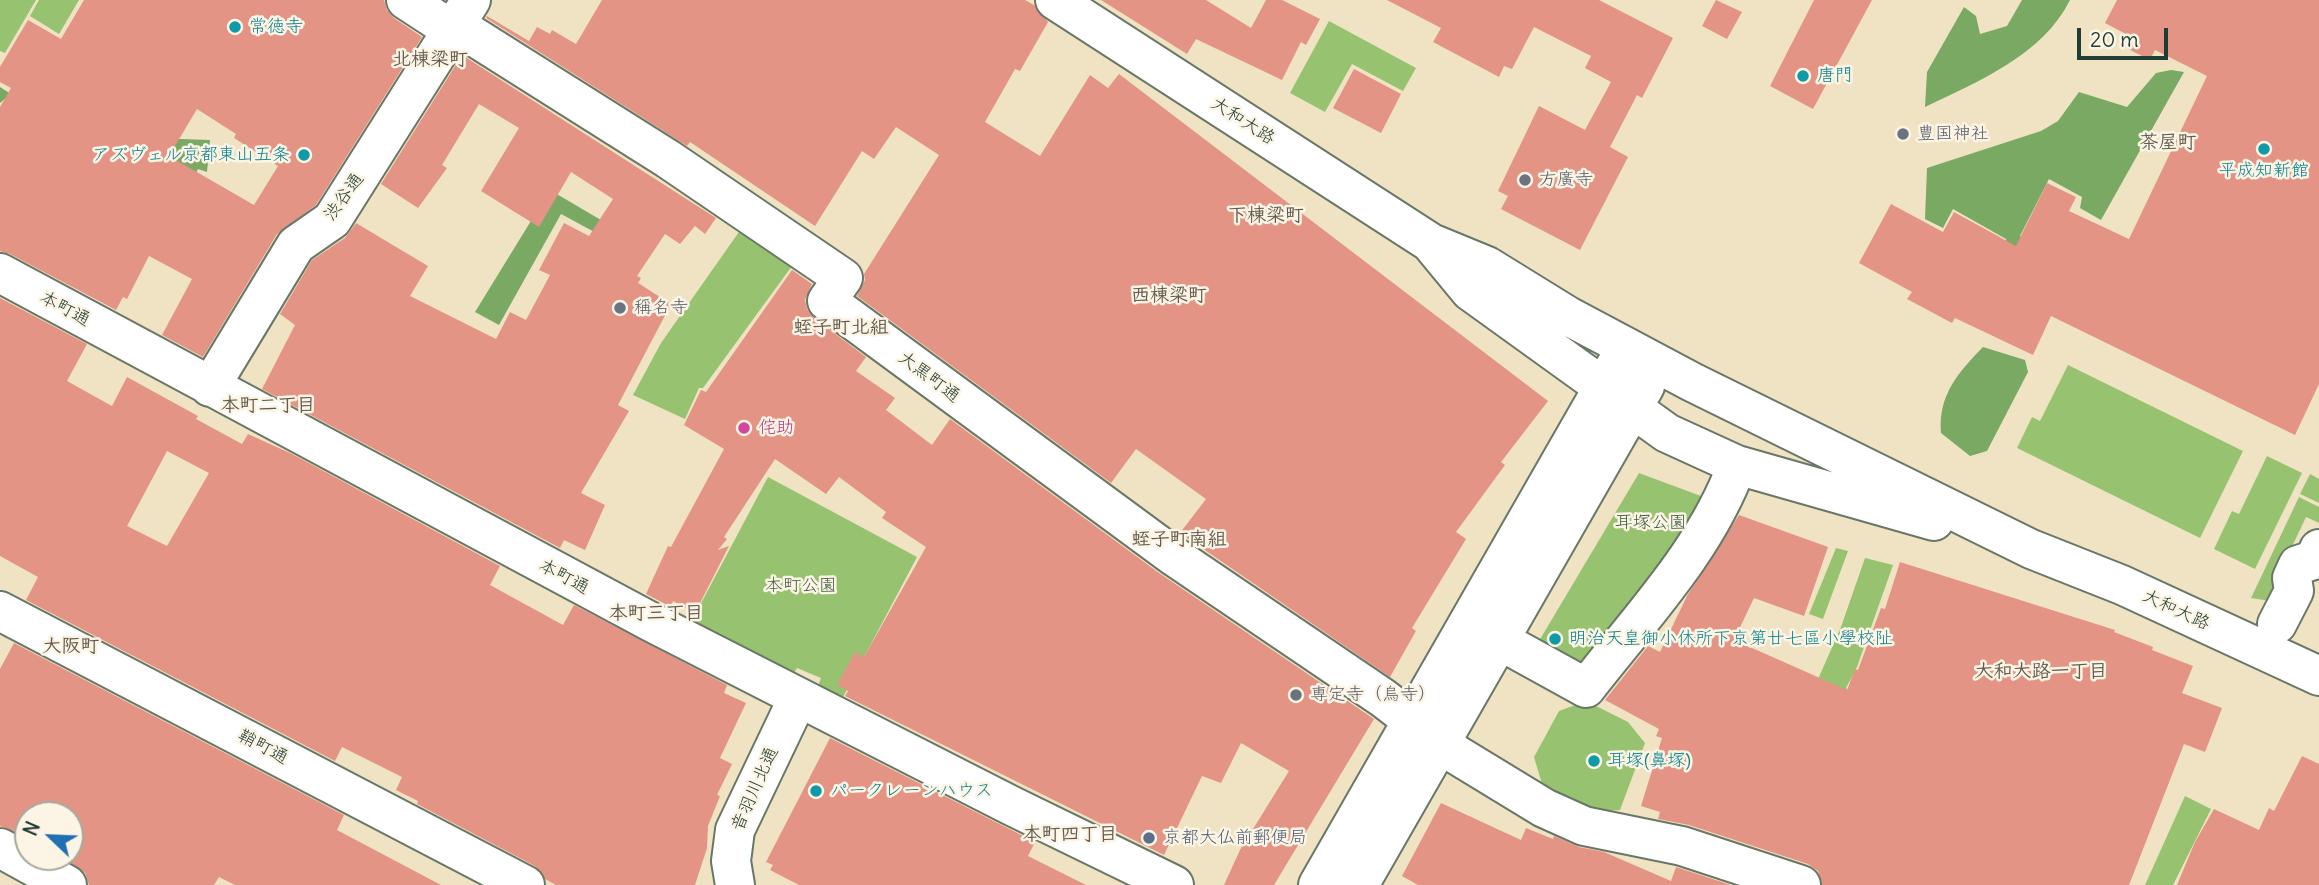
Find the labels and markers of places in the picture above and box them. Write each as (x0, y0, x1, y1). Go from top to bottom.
place label: 常徳寺 (249, 16, 303, 38)
marker: 常徳寺 (227, 19, 243, 35)
place label: 唐門 (1817, 65, 1853, 87)
marker: 唐門 (1795, 68, 1811, 84)
place label: 豊国神社 (1917, 123, 1989, 145)
marker: 豊国神社 (1895, 126, 1911, 142)
marker: 平成知新館 (2256, 141, 2272, 157)
place label: アズヴェル京都東山五条 (92, 144, 290, 166)
marker: アズヴェル京都東山五条 (296, 147, 312, 163)
place label: 平成知新館 (2219, 160, 2309, 182)
place label: 方廣寺 (1539, 169, 1593, 191)
marker: 方廣寺 (1517, 172, 1533, 188)
place label: 稱名寺 (634, 297, 688, 319)
marker: 稱名寺 (612, 300, 628, 316)
place label: 侘助 (758, 417, 794, 439)
marker: 侘助 (736, 420, 752, 436)
place label: 明治天皇御小休所下京第廿七區小學校阯 (1569, 628, 1893, 650)
marker: 明治天皇御小休所下京第廿七區小學校阯 (1547, 631, 1563, 647)
place label: 専定寺（烏寺） (1310, 684, 1436, 706)
marker: 専定寺（烏寺） (1288, 687, 1304, 703)
place label: 耳塚(鼻塚) (1608, 750, 1691, 772)
marker: 耳塚(鼻塚) (1586, 753, 1602, 769)
place label: パークレーンハウス (830, 780, 993, 802)
marker: パークレーンハウス (808, 783, 824, 799)
place label: 京都大仏前郵便局 (1163, 827, 1307, 849)
marker: 京都大仏前郵便局 (1141, 830, 1157, 846)

